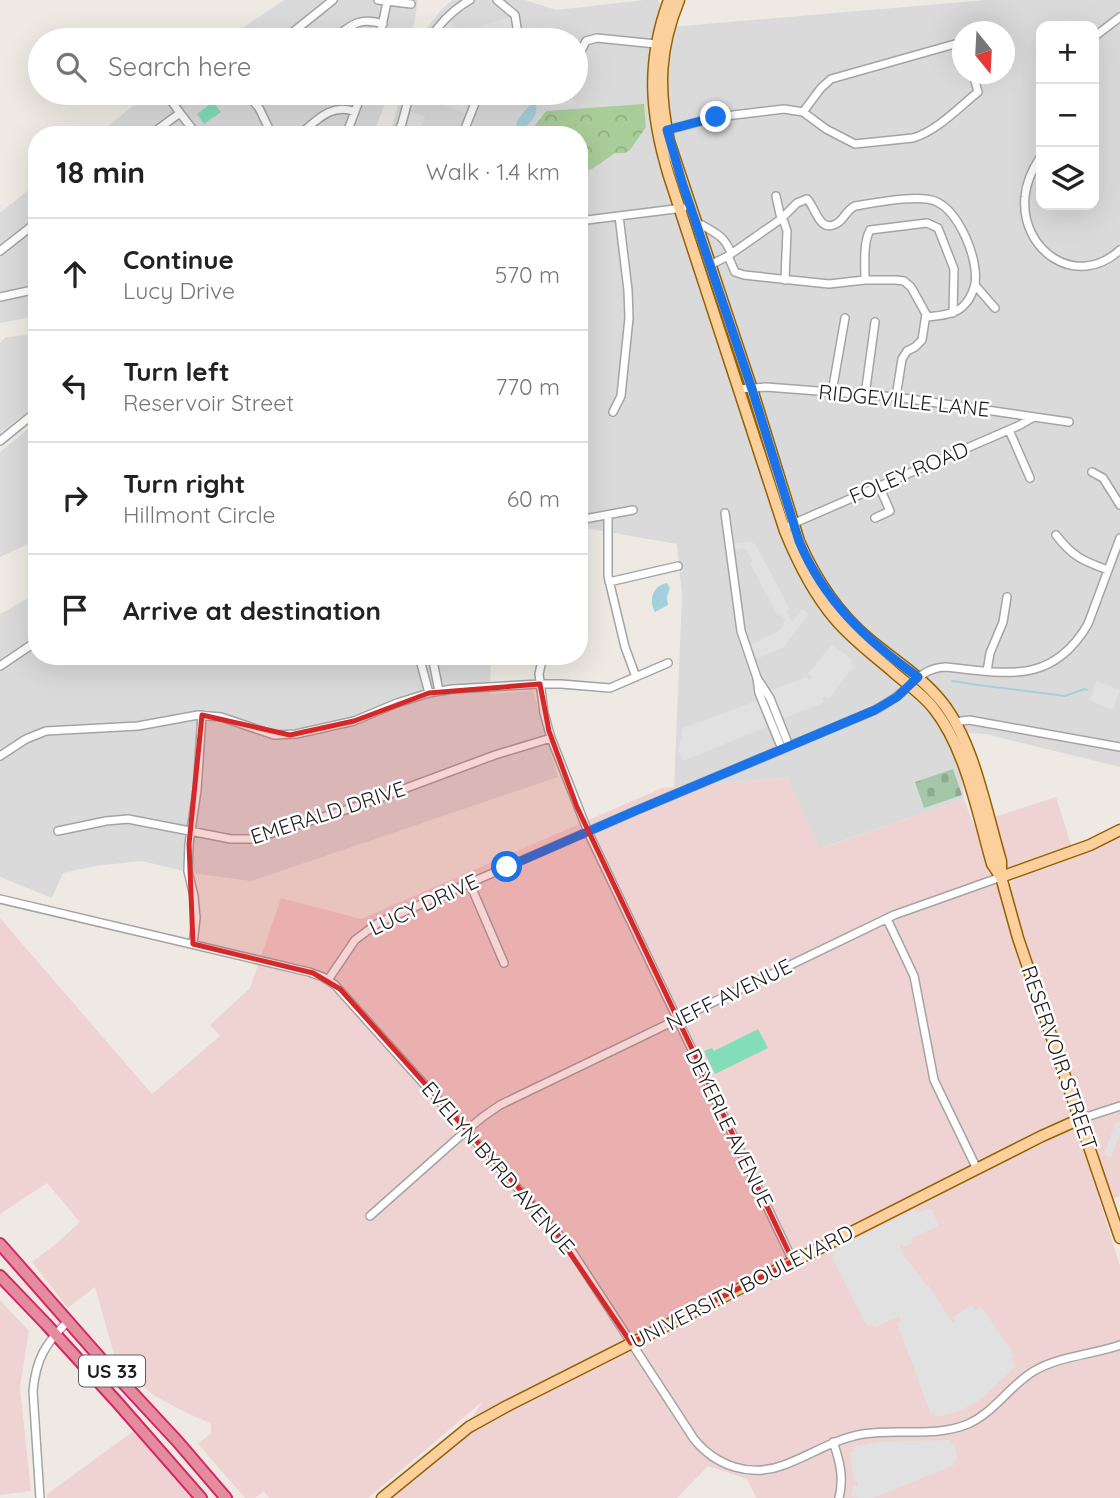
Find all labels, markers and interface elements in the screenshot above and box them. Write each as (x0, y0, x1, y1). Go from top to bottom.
north arrow (952, 21, 1015, 84)
map controls (1036, 21, 1099, 210)
button: + (1036, 21, 1099, 84)
search box (28, 28, 588, 105)
icon: search (52, 48, 90, 86)
text: Search here (108, 50, 252, 83)
button: − (1036, 84, 1099, 147)
route end (700, 101, 731, 132)
button: layers (1036, 147, 1099, 210)
text: 18 min (56, 153, 145, 191)
text: Walk · 1.4 km (426, 157, 560, 186)
text: Continue (123, 243, 234, 276)
icon: ahead (56, 255, 94, 293)
text: 570 m (495, 260, 560, 289)
text: Lucy Drive (123, 276, 235, 305)
text: Turn left (123, 355, 230, 388)
icon: left (56, 367, 94, 405)
text: 770 m (495, 372, 560, 401)
street label: RIDGEVILLE LANE (817, 378, 991, 422)
text: Reservoir Street (123, 388, 294, 417)
street label: FOLEY ROAD (845, 435, 972, 509)
text: Turn right (123, 467, 245, 500)
icon: right (56, 479, 94, 517)
text: 60 m (507, 484, 560, 513)
text: Hillmont Circle (123, 500, 276, 529)
icon: arrive (56, 591, 94, 629)
text: Arrive at destination (123, 594, 381, 627)
street label: EMERALD DRIVE (247, 775, 408, 849)
route start (491, 851, 522, 882)
street label: LUCY DRIVE (365, 868, 482, 941)
street label: NEFF AVENUE (662, 953, 796, 1036)
street label: RESERVOIR STREET (1016, 962, 1104, 1153)
street label: DEYERLE AVENUE (680, 1044, 780, 1211)
street label: EVELYN BYRD AVENUE (417, 1076, 581, 1259)
street label: UNIVERSITY BOULEVARD (626, 1219, 857, 1354)
road number: US 33 (79, 1356, 145, 1386)

